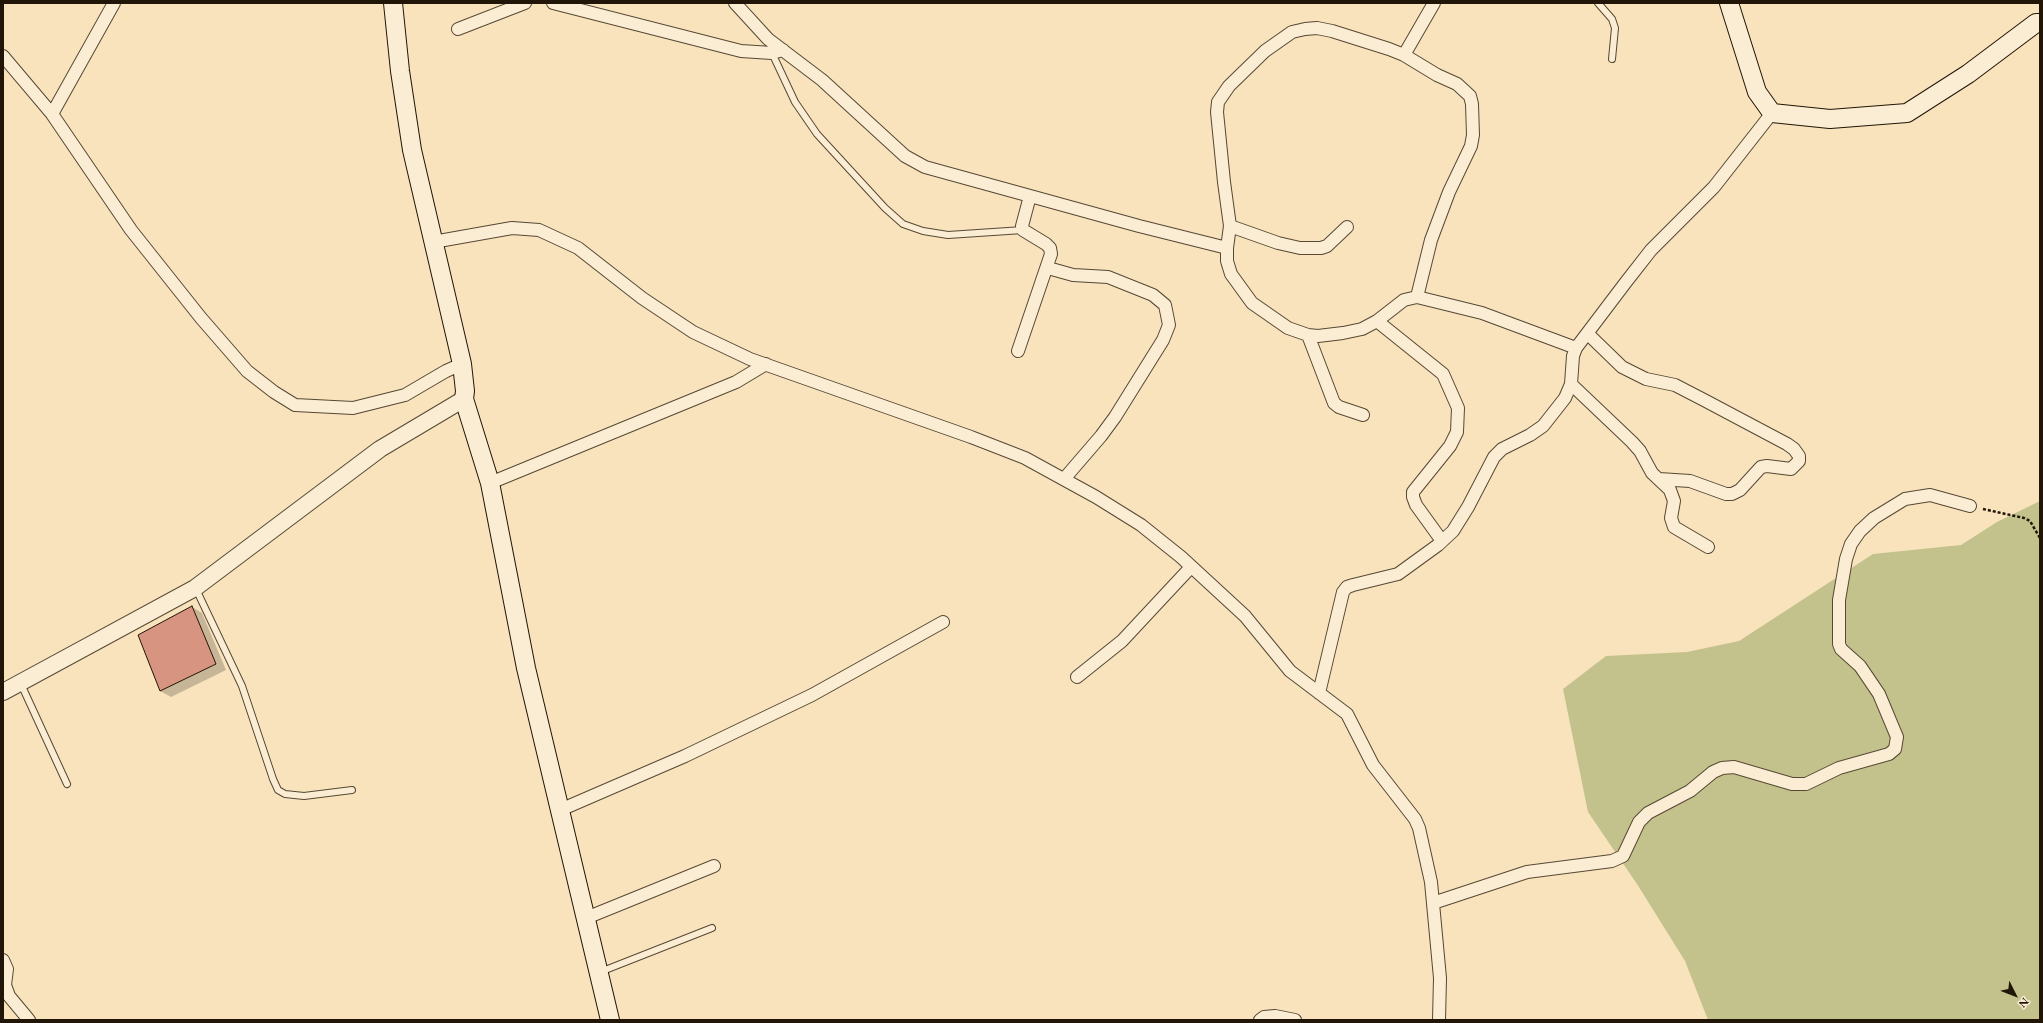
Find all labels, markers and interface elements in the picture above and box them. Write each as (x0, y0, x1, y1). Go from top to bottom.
north arrow (1995, 975, 2035, 1015)
text: N (2016, 995, 2032, 1011)

